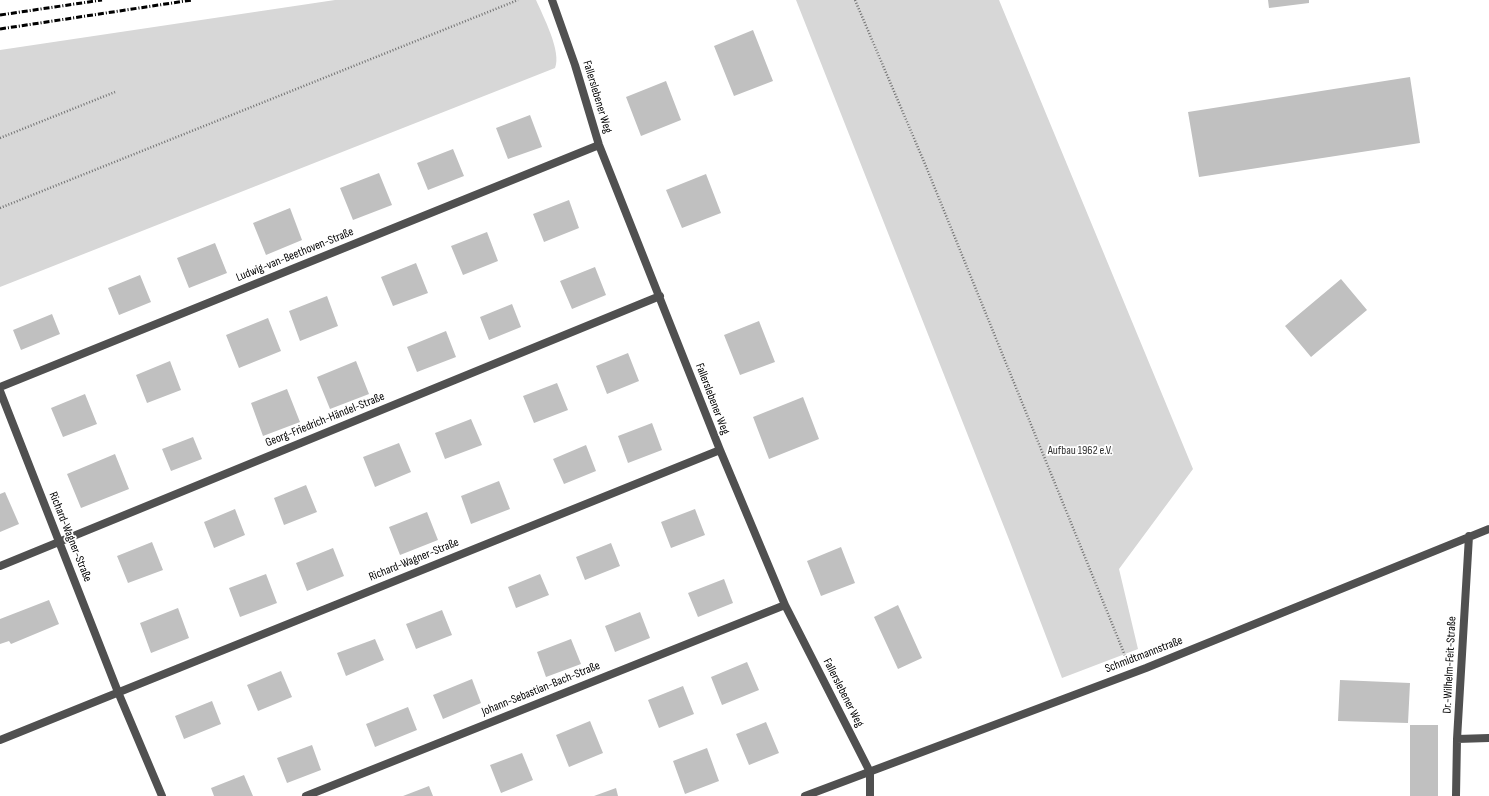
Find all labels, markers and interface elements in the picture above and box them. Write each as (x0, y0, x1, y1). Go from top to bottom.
street label: Fallerslebener Weg (579, 59, 615, 135)
street label: Ludwig-van-Beethoven-Straße (234, 225, 356, 285)
street label: Fallerslebener Weg (692, 361, 732, 437)
street label: Georg-Friedrich-Händel-Straße (263, 389, 387, 451)
park label: Aufbau 1962 e.V. (1048, 444, 1112, 458)
street label: Richard-Wagner-Straße (45, 490, 95, 584)
street label: Richard-Wagner-Straße (367, 535, 461, 585)
street label: Dr.-Wilhelm-Feit-Straße (1440, 616, 1460, 714)
street label: Schmidtmannstraße (1103, 634, 1185, 676)
street label: Fallerslebener Weg (820, 656, 866, 730)
street label: Johann-Sebastian-Bach-Straße (480, 659, 602, 719)

